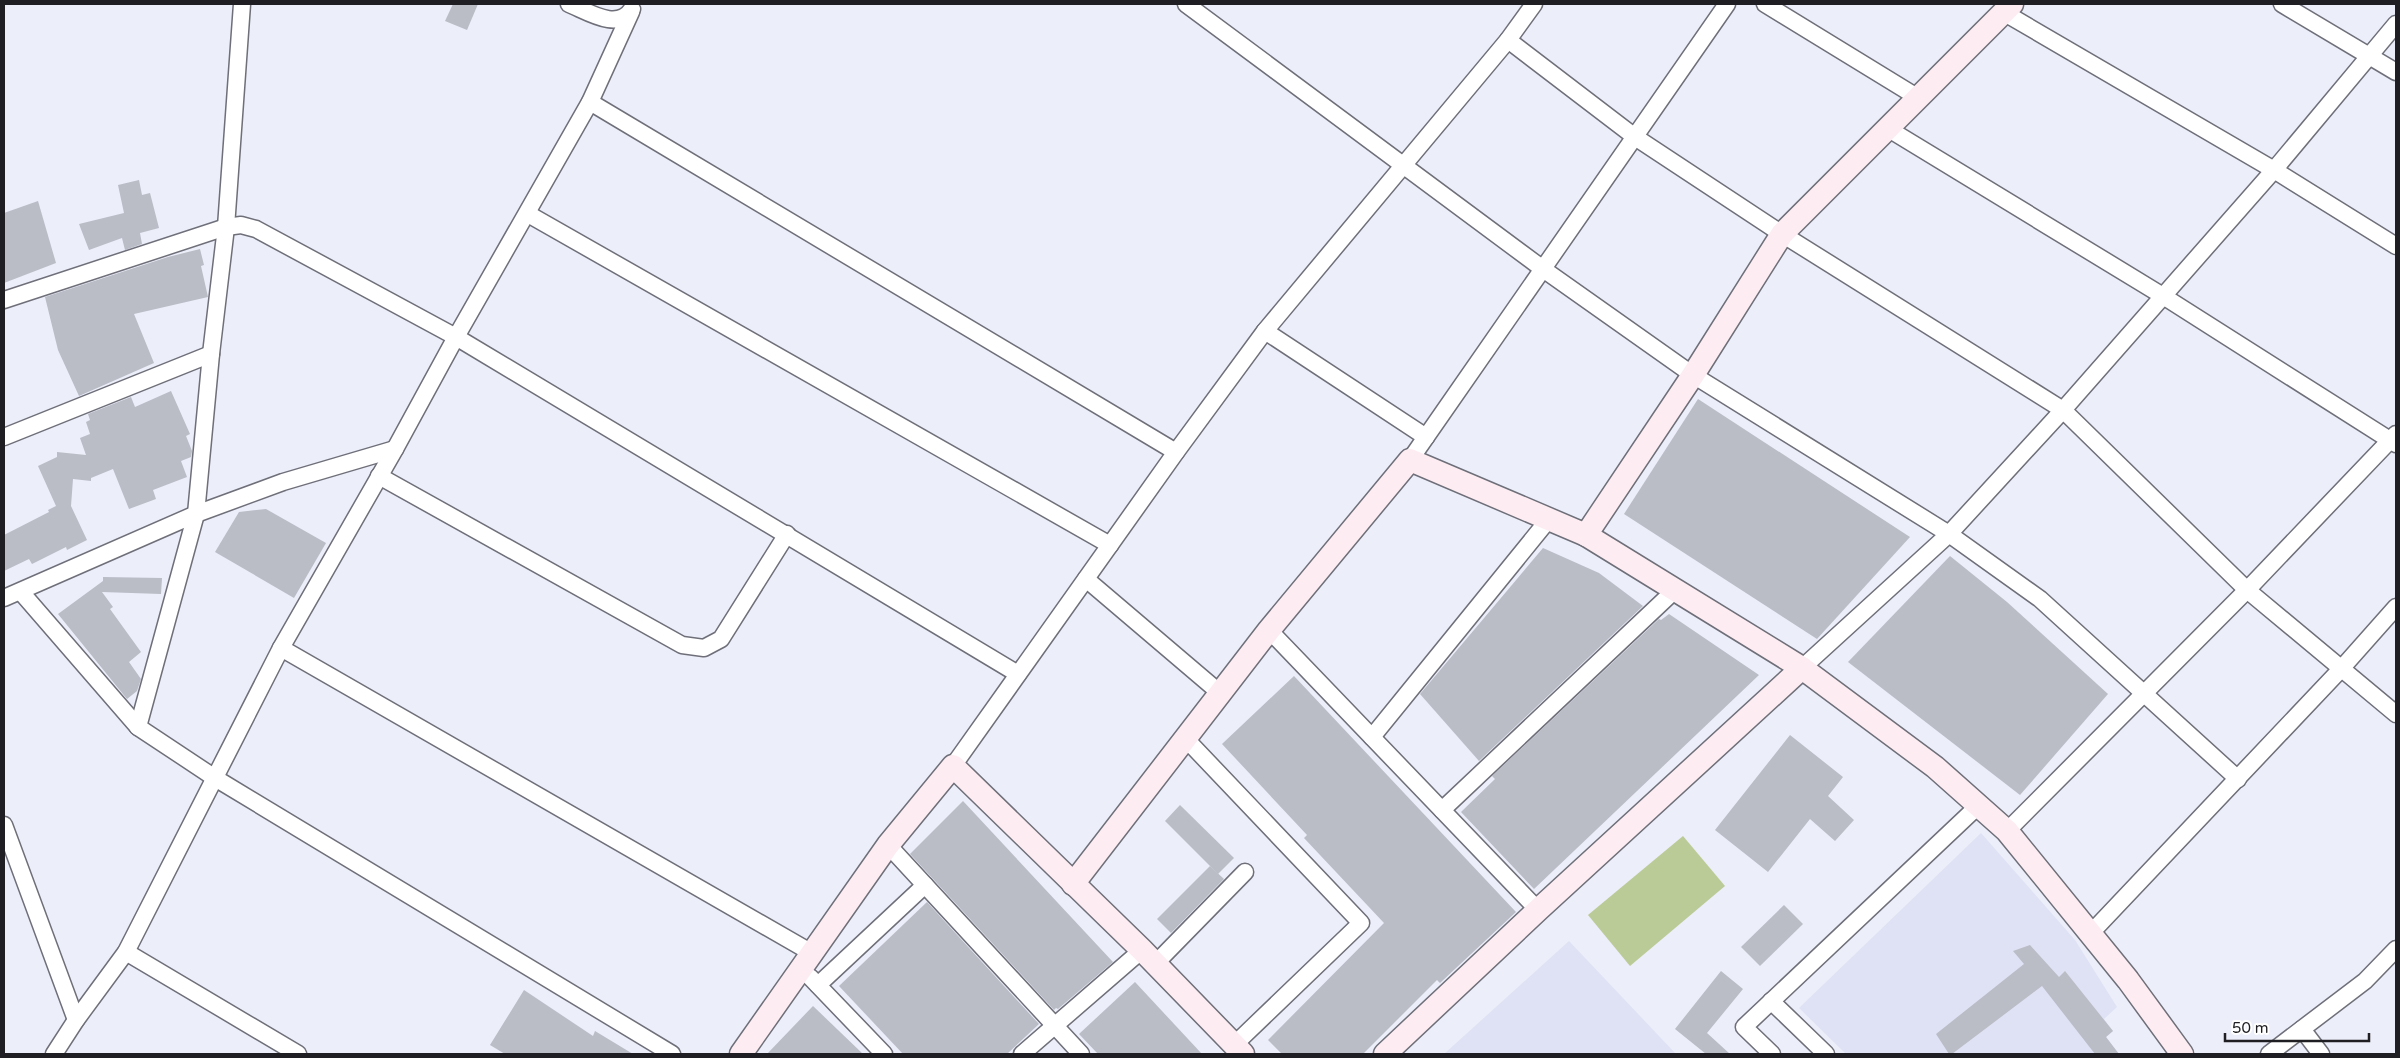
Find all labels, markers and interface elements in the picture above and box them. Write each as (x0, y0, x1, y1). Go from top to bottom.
scale bar (2225, 1010, 2369, 1042)
text: 50 m (2232, 1019, 2269, 1037)

